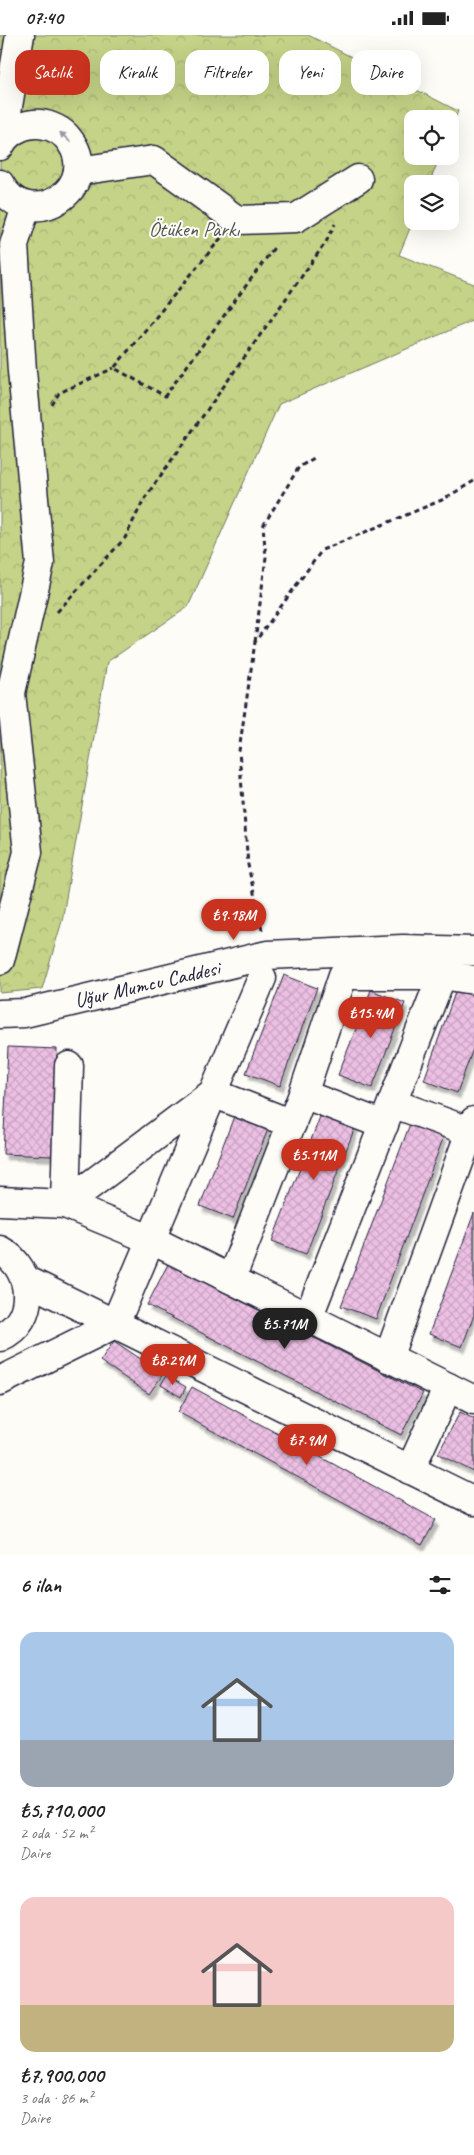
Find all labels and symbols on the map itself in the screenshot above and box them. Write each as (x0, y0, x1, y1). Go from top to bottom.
one-way arrow (59, 131, 71, 143)
park label: Ötüken Parkı (149, 216, 240, 242)
pin: ₺9.18M (193, 899, 275, 941)
street label: Uğur Mumcu Caddesi (72, 954, 225, 1013)
pin: ₺15.4M (330, 997, 412, 1039)
pin: ₺5.11M (273, 1139, 355, 1181)
pin: ₺5.71M (244, 1307, 326, 1350)
pin: ₺8.29M (132, 1343, 214, 1386)
pin: ₺7.9M (272, 1423, 342, 1466)

